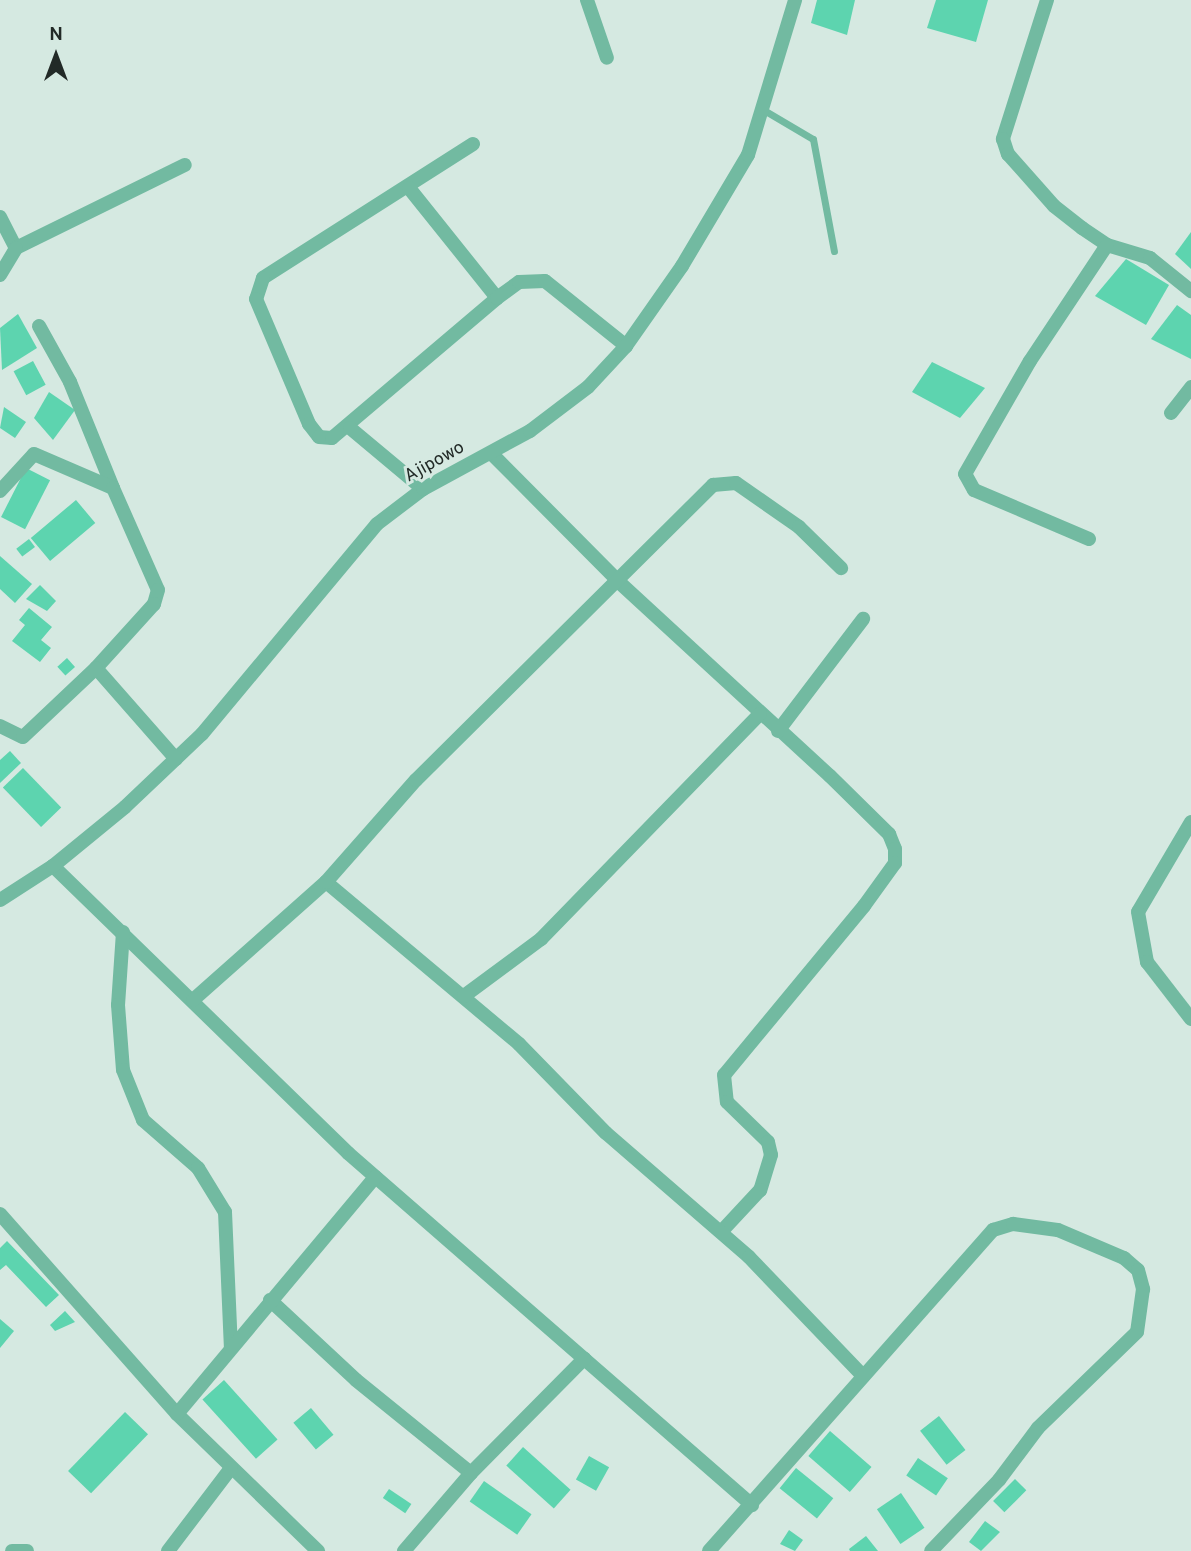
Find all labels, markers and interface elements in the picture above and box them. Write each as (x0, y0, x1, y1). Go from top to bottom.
north arrow (21, 21, 91, 91)
text: N (49, 23, 63, 47)
street label: Ajipowo (401, 438, 469, 488)

